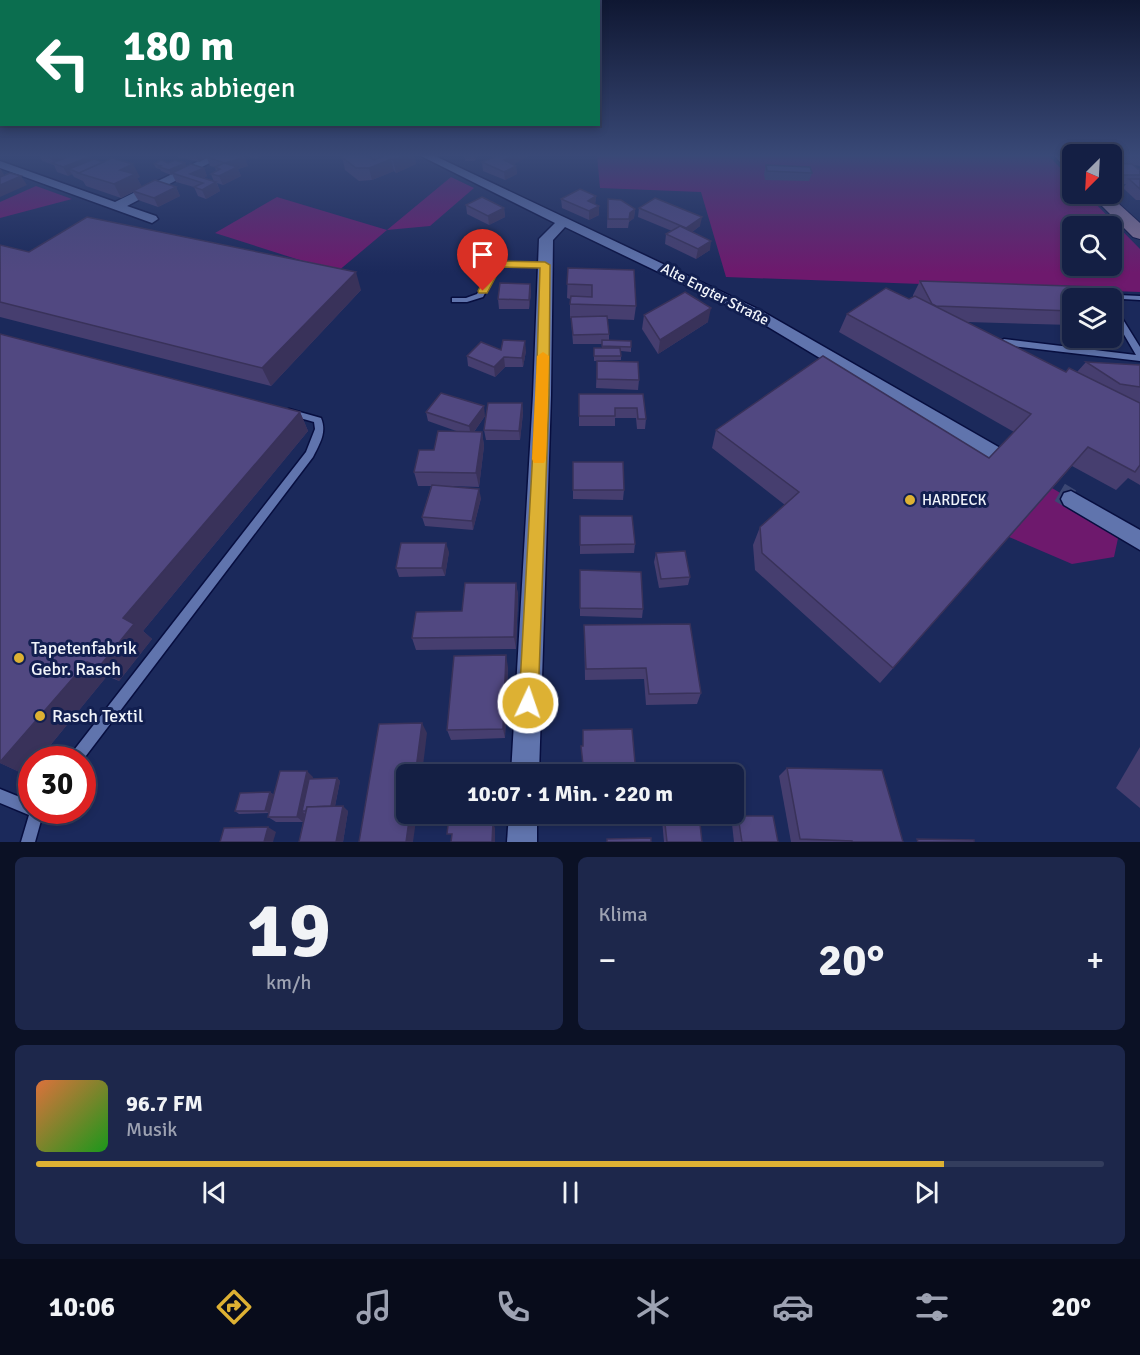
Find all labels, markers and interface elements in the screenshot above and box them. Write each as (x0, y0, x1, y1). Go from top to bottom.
text: 180 m (123, 21, 234, 72)
icon: left (24, 24, 102, 102)
text: Links abbiegen (123, 72, 295, 105)
north arrow (1062, 144, 1122, 204)
map controls (1062, 144, 1122, 348)
button: search (1062, 216, 1122, 276)
pin (457, 229, 508, 291)
icon: arrive (466, 238, 499, 271)
street label: Alte Engter Straße (658, 259, 772, 329)
button: layers (1062, 288, 1122, 348)
place label: HARDECK (922, 491, 986, 509)
marker: HARDECK (903, 493, 917, 507)
place label: Tapetenfabrik Gebr. Rasch (31, 637, 137, 680)
marker: Tapetenfabrik Gebr. Rasch (12, 651, 26, 665)
position arrow (496, 671, 560, 735)
place label: Rasch Textil (52, 705, 143, 727)
marker: Rasch Textil (33, 709, 47, 723)
speed limit sign: 30 (18, 746, 96, 824)
text: 10:07 · 1 Min. · 220 m (467, 780, 673, 807)
text: 19 (247, 883, 331, 979)
text: Klima (599, 902, 648, 927)
text: 20° (818, 933, 885, 988)
text: − (599, 940, 616, 981)
text: + (1086, 940, 1104, 981)
text: km/h (266, 970, 311, 995)
text: 96.7 FM (126, 1090, 203, 1117)
text: Musik (126, 1117, 177, 1142)
icon: previous (198, 1176, 231, 1209)
icon: pause (554, 1176, 587, 1209)
icon: next (910, 1176, 943, 1209)
icon: directions (213, 1286, 255, 1328)
icon: music (353, 1286, 395, 1328)
icon: phone (492, 1286, 534, 1328)
icon: climate (632, 1286, 674, 1328)
icon: car (772, 1286, 814, 1328)
icon: filters (911, 1286, 953, 1328)
text: 10:06 (49, 1291, 115, 1324)
text: 20° (1051, 1291, 1091, 1324)

